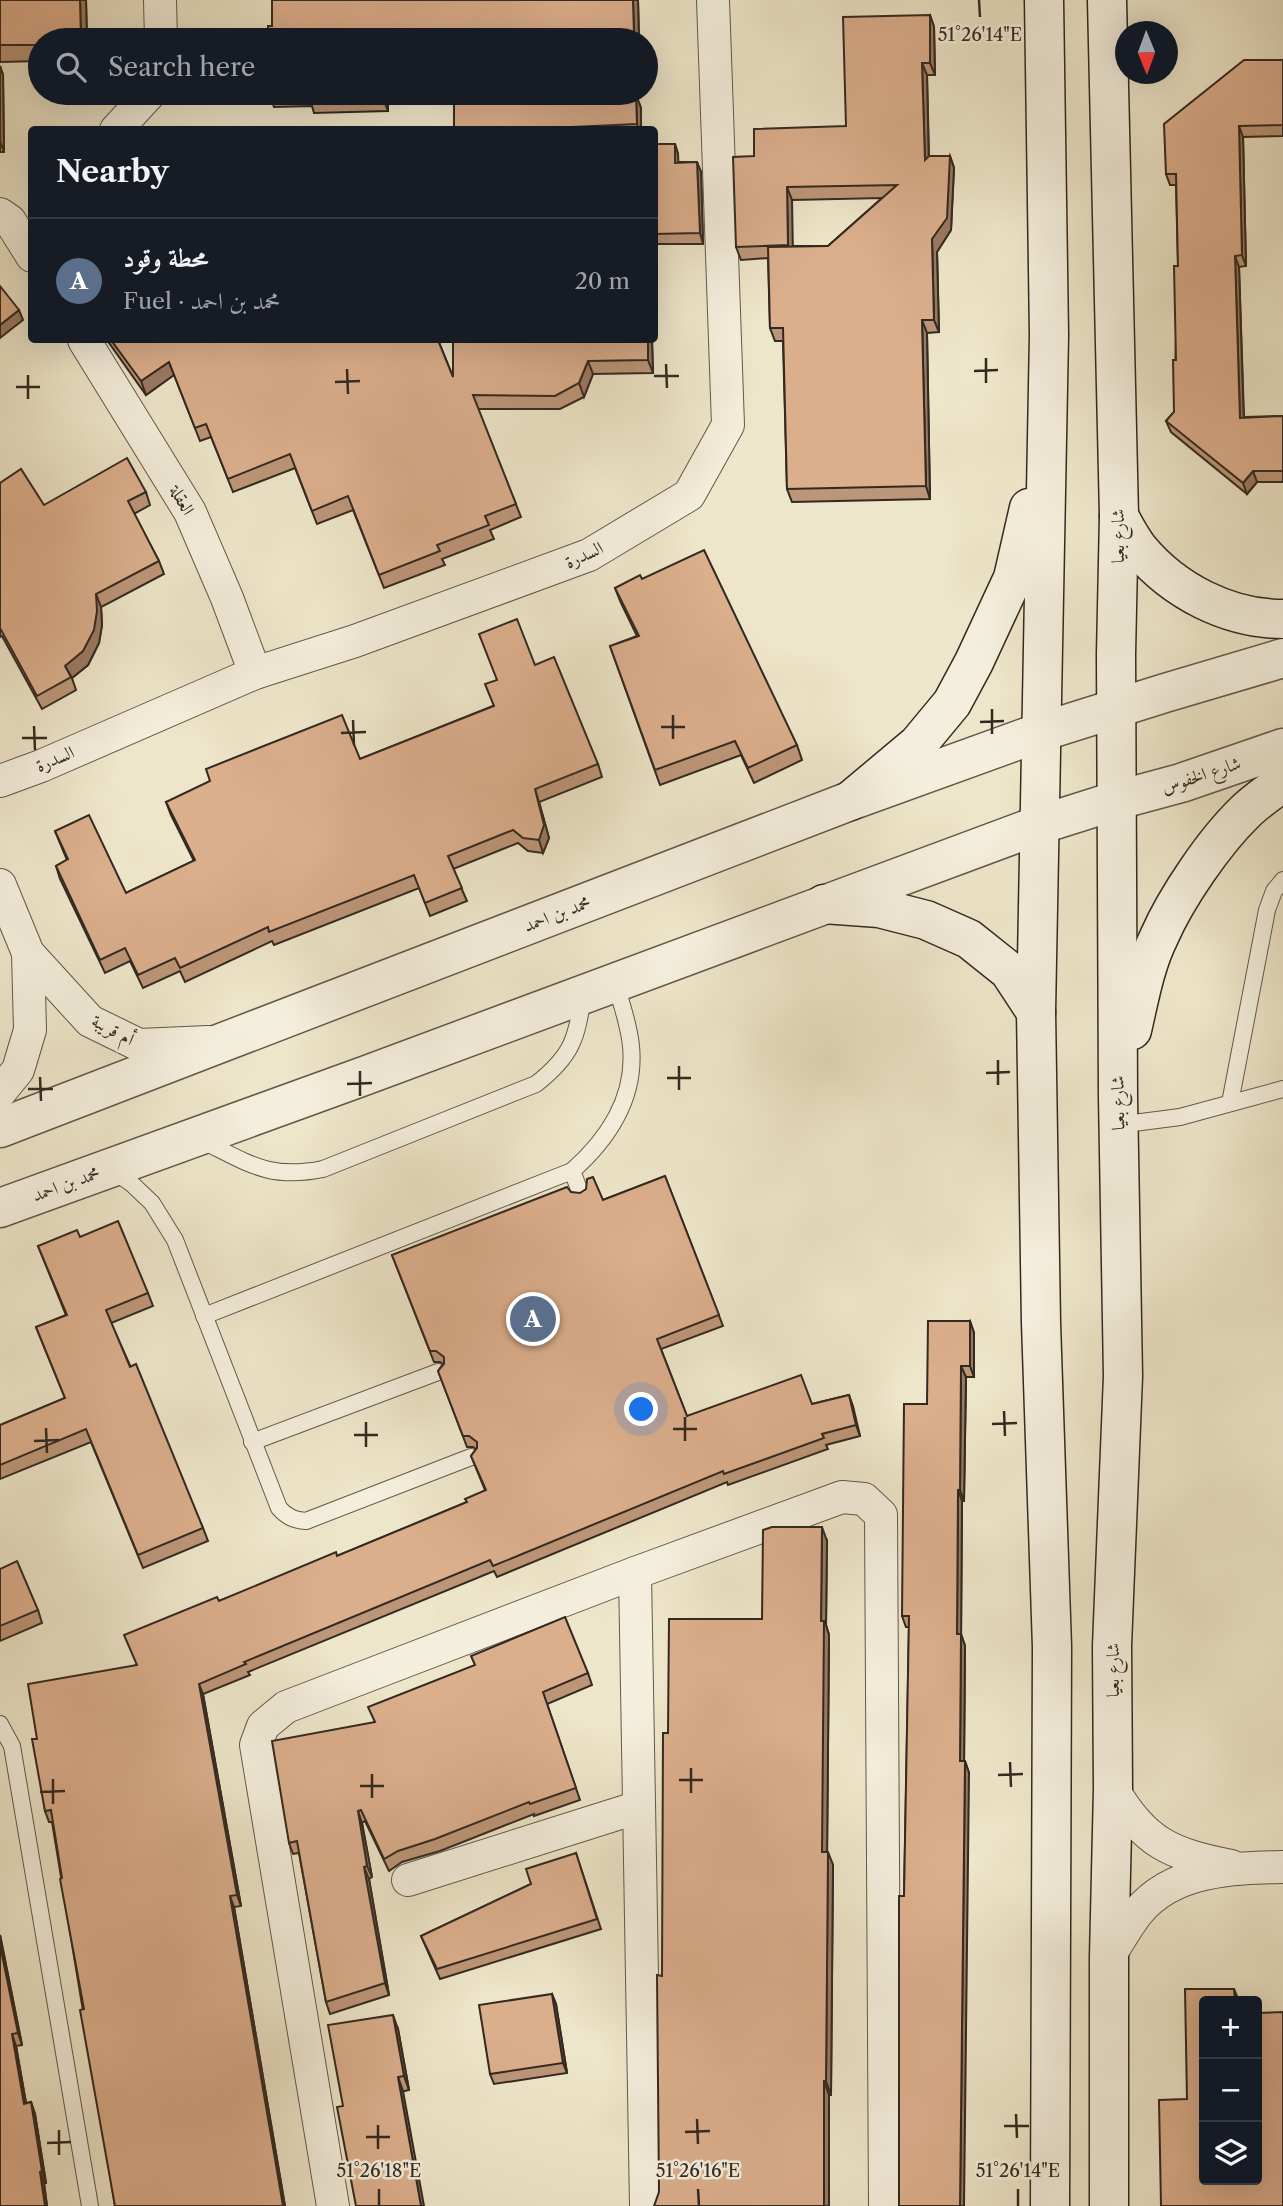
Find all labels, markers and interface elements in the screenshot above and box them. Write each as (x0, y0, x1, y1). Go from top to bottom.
north arrow (1115, 21, 1178, 84)
text: 51°26'14"E (938, 24, 1022, 46)
search box (28, 28, 658, 105)
icon: search (52, 48, 90, 86)
text: Search here (108, 51, 255, 83)
text: Nearby (56, 153, 169, 190)
text: محطة وقود (123, 242, 208, 274)
text: A (70, 267, 88, 295)
text: 20 m (575, 267, 630, 295)
text: Fuel · محمد بن احمد (123, 287, 280, 315)
street label: العقلة (164, 480, 199, 519)
street label: شارع بعيا (1107, 509, 1133, 563)
street label: السدرة (561, 537, 607, 573)
street label: السدرة (32, 741, 78, 777)
street label: شارع الخفوس (1159, 752, 1245, 802)
street label: محمد بن احمد (520, 891, 594, 937)
street label: أم قريبة (85, 1008, 140, 1055)
street label: شارع بعيا (1107, 1075, 1133, 1130)
street label: محمد بن احمد (29, 1162, 103, 1206)
pin: A (510, 1293, 556, 1345)
your location (624, 1392, 658, 1426)
street label: شارع بعيا (1102, 1643, 1128, 1697)
map controls (1199, 1996, 1262, 2185)
button: + (1199, 1996, 1262, 2059)
button: − (1199, 2059, 1262, 2122)
button: layers (1199, 2122, 1262, 2185)
text: 51°26'18"E (337, 2160, 421, 2182)
text: 51°26'16"E (656, 2160, 740, 2182)
text: 51°26'14"E (976, 2160, 1060, 2182)

